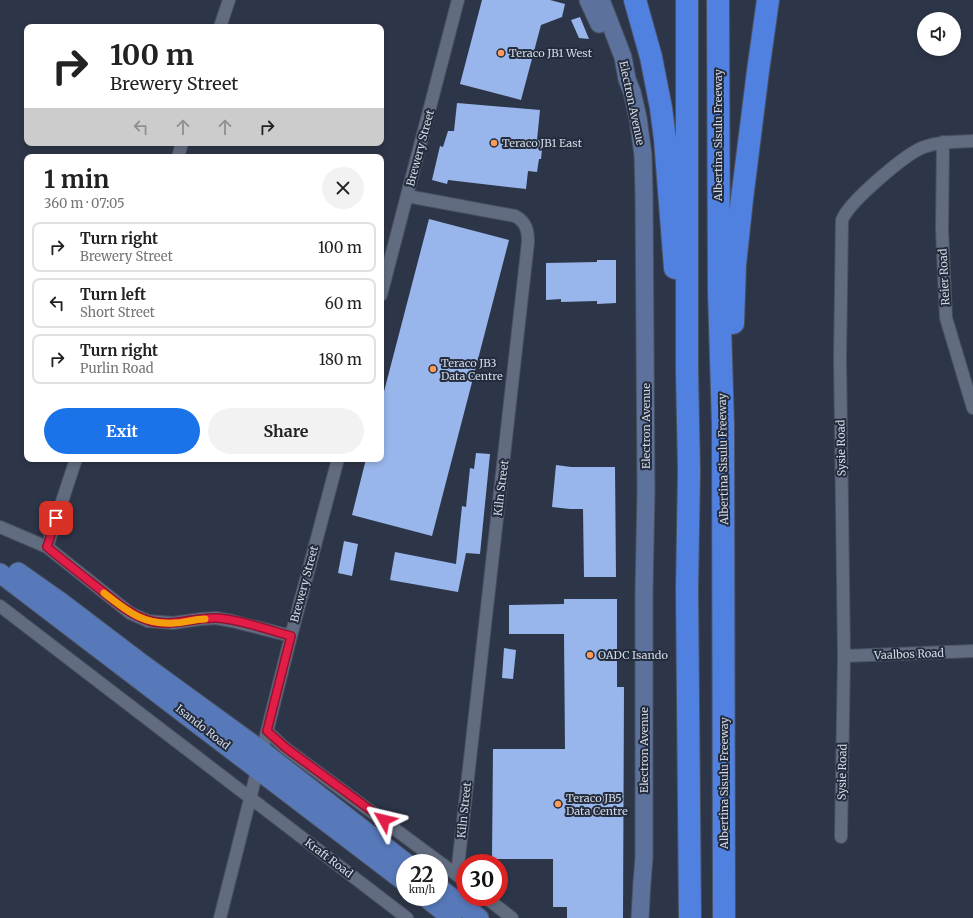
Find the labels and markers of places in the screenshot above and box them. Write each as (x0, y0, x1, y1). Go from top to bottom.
place label: Teraco JB1 West (509, 46, 593, 60)
marker: Teraco JB1 West (496, 48, 506, 58)
place label: Teraco JB1 East (502, 136, 583, 150)
marker: Teraco JB1 East (489, 138, 499, 148)
place label: Teraco JB3 Data Centre (441, 356, 503, 383)
marker: Teraco JB3 Data Centre (428, 364, 438, 374)
pin (39, 501, 73, 535)
place label: OADC Isando (598, 648, 668, 662)
marker: OADC Isando (585, 650, 595, 660)
place label: Teraco JB5 Data Centre (566, 791, 628, 818)
marker: Teraco JB5 Data Centre (553, 799, 563, 809)

